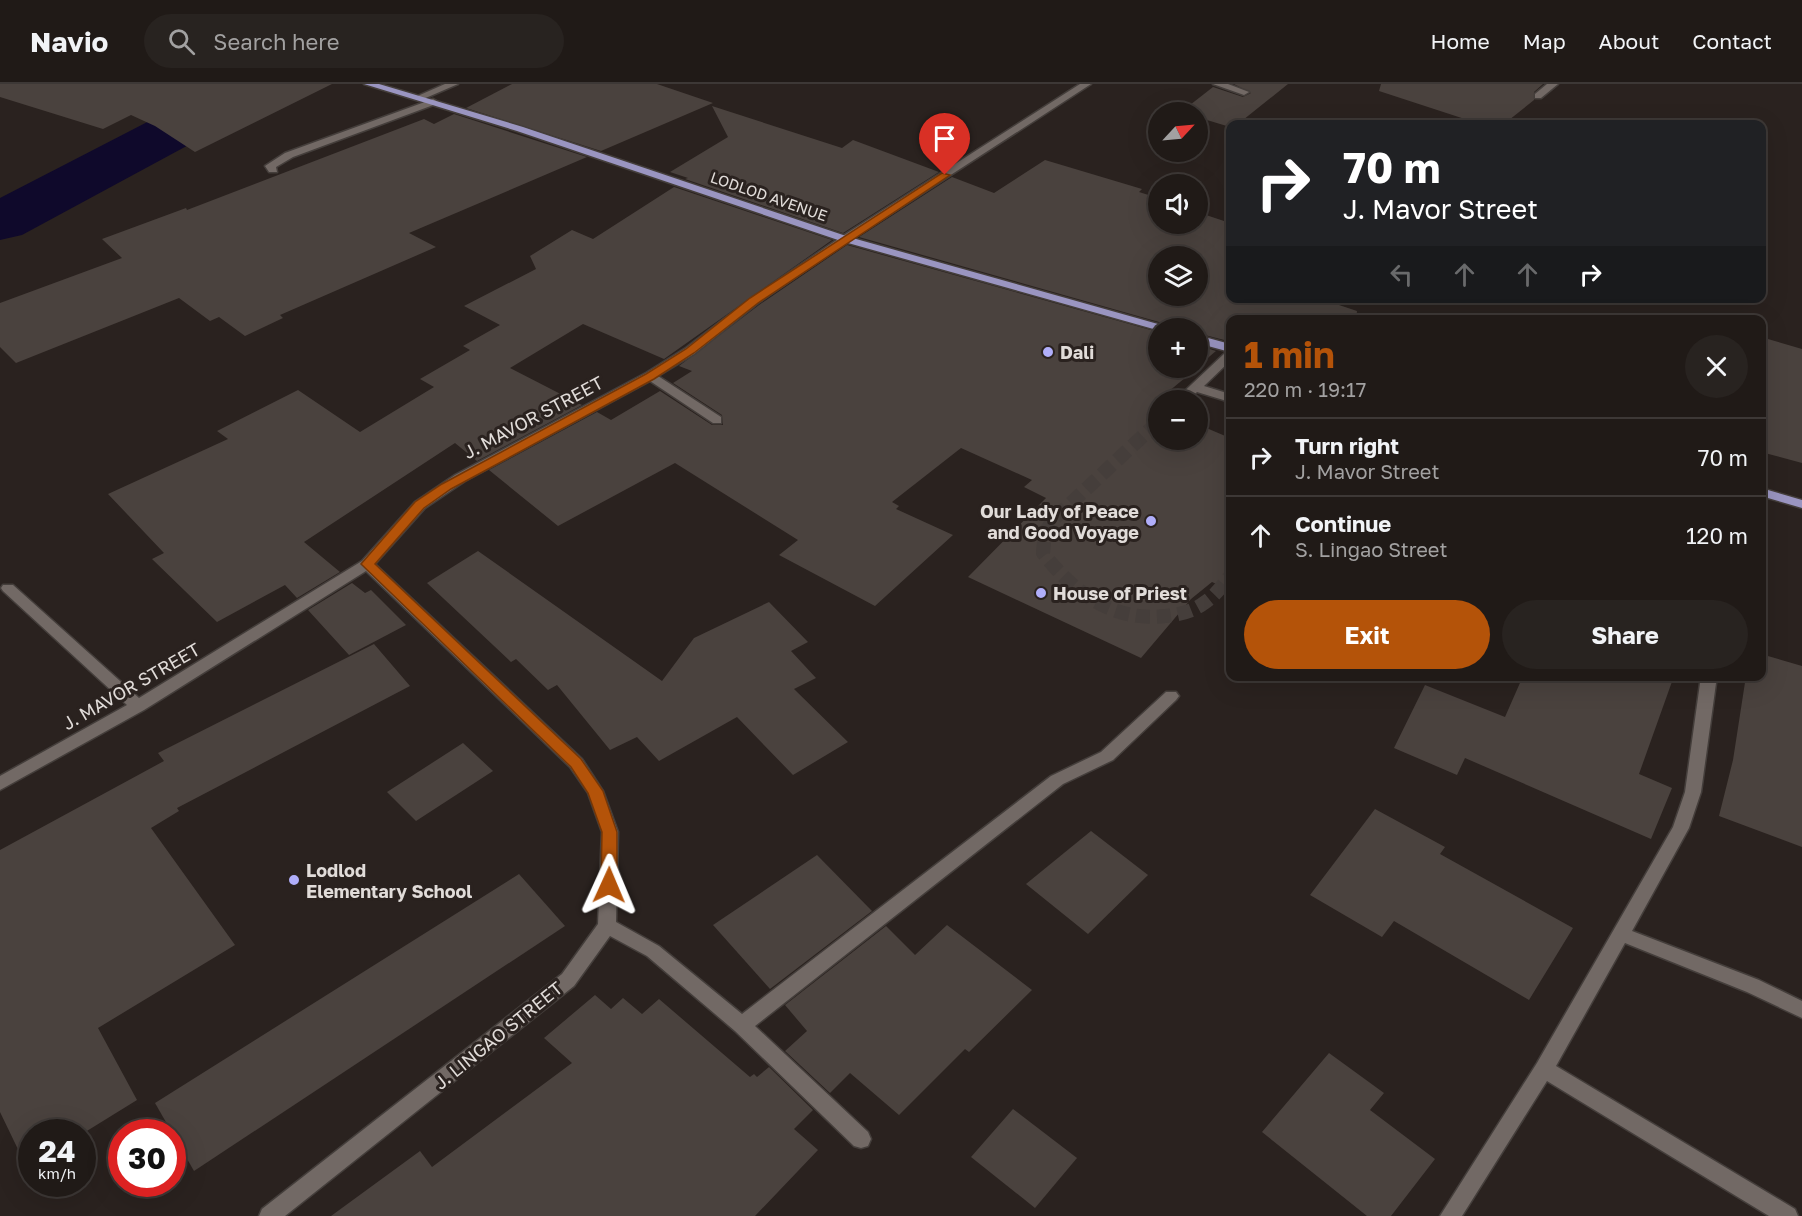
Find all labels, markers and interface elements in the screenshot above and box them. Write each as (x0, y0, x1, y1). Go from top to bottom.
search box (144, 14, 564, 68)
text: Navio (30, 25, 108, 58)
icon: search (165, 25, 198, 58)
text: Search here (213, 28, 339, 55)
text: Home (1430, 28, 1490, 54)
text: Map (1523, 28, 1566, 54)
text: About (1599, 28, 1659, 54)
text: Contact (1692, 28, 1772, 54)
north arrow (1148, 102, 1208, 162)
map controls (1148, 102, 1208, 450)
pin (919, 113, 970, 175)
icon: arrive (928, 122, 961, 155)
text: 70 m (1343, 142, 1440, 192)
icon: right (1244, 144, 1322, 222)
street label: LODLOD AVENUE (708, 168, 830, 224)
button: sound (1148, 174, 1208, 234)
text: J. Mavor Street (1343, 193, 1538, 225)
button: layers (1148, 246, 1208, 306)
icon: left (1385, 258, 1418, 291)
icon: ahead (1448, 258, 1481, 291)
icon: ahead (1511, 258, 1544, 291)
icon: right (1574, 258, 1607, 291)
button: + (1148, 318, 1208, 378)
text: 1 min (1244, 333, 1335, 376)
button: close (1685, 335, 1748, 398)
place label: Dali (1060, 341, 1094, 363)
marker: Dali (1041, 345, 1055, 359)
street label: J. MAVOR STREET (459, 371, 607, 463)
text: 220 m · 19:17 (1244, 377, 1366, 401)
button: − (1148, 390, 1208, 450)
text: Turn right (1295, 432, 1399, 459)
icon: right (1244, 441, 1277, 474)
text: 70 m (1698, 444, 1748, 471)
text: J. Mavor Street (1295, 459, 1439, 483)
place label: Our Lady of Peace and Good Voyage (980, 500, 1139, 543)
text: Continue (1295, 510, 1391, 537)
marker: Our Lady of Peace and Good Voyage (1144, 514, 1158, 528)
icon: ahead (1244, 519, 1277, 552)
text: 120 m (1686, 522, 1748, 549)
text: S. Lingao Street (1295, 537, 1447, 561)
place label: House of Priest (1053, 582, 1187, 604)
marker: House of Priest (1034, 586, 1048, 600)
button: Exit (1244, 600, 1490, 669)
button: Share (1502, 600, 1748, 669)
street label: J. MAVOR STREET (58, 638, 204, 734)
position arrow (577, 853, 641, 917)
place label: Lodlod Elementary School (306, 859, 472, 902)
marker: Lodlod Elementary School (287, 873, 301, 887)
street label: J. LINGAO STREET (429, 976, 567, 1094)
speed limit sign: 30 (108, 1119, 186, 1197)
text: 24 (38, 1133, 76, 1169)
text: km/h (38, 1164, 76, 1182)

